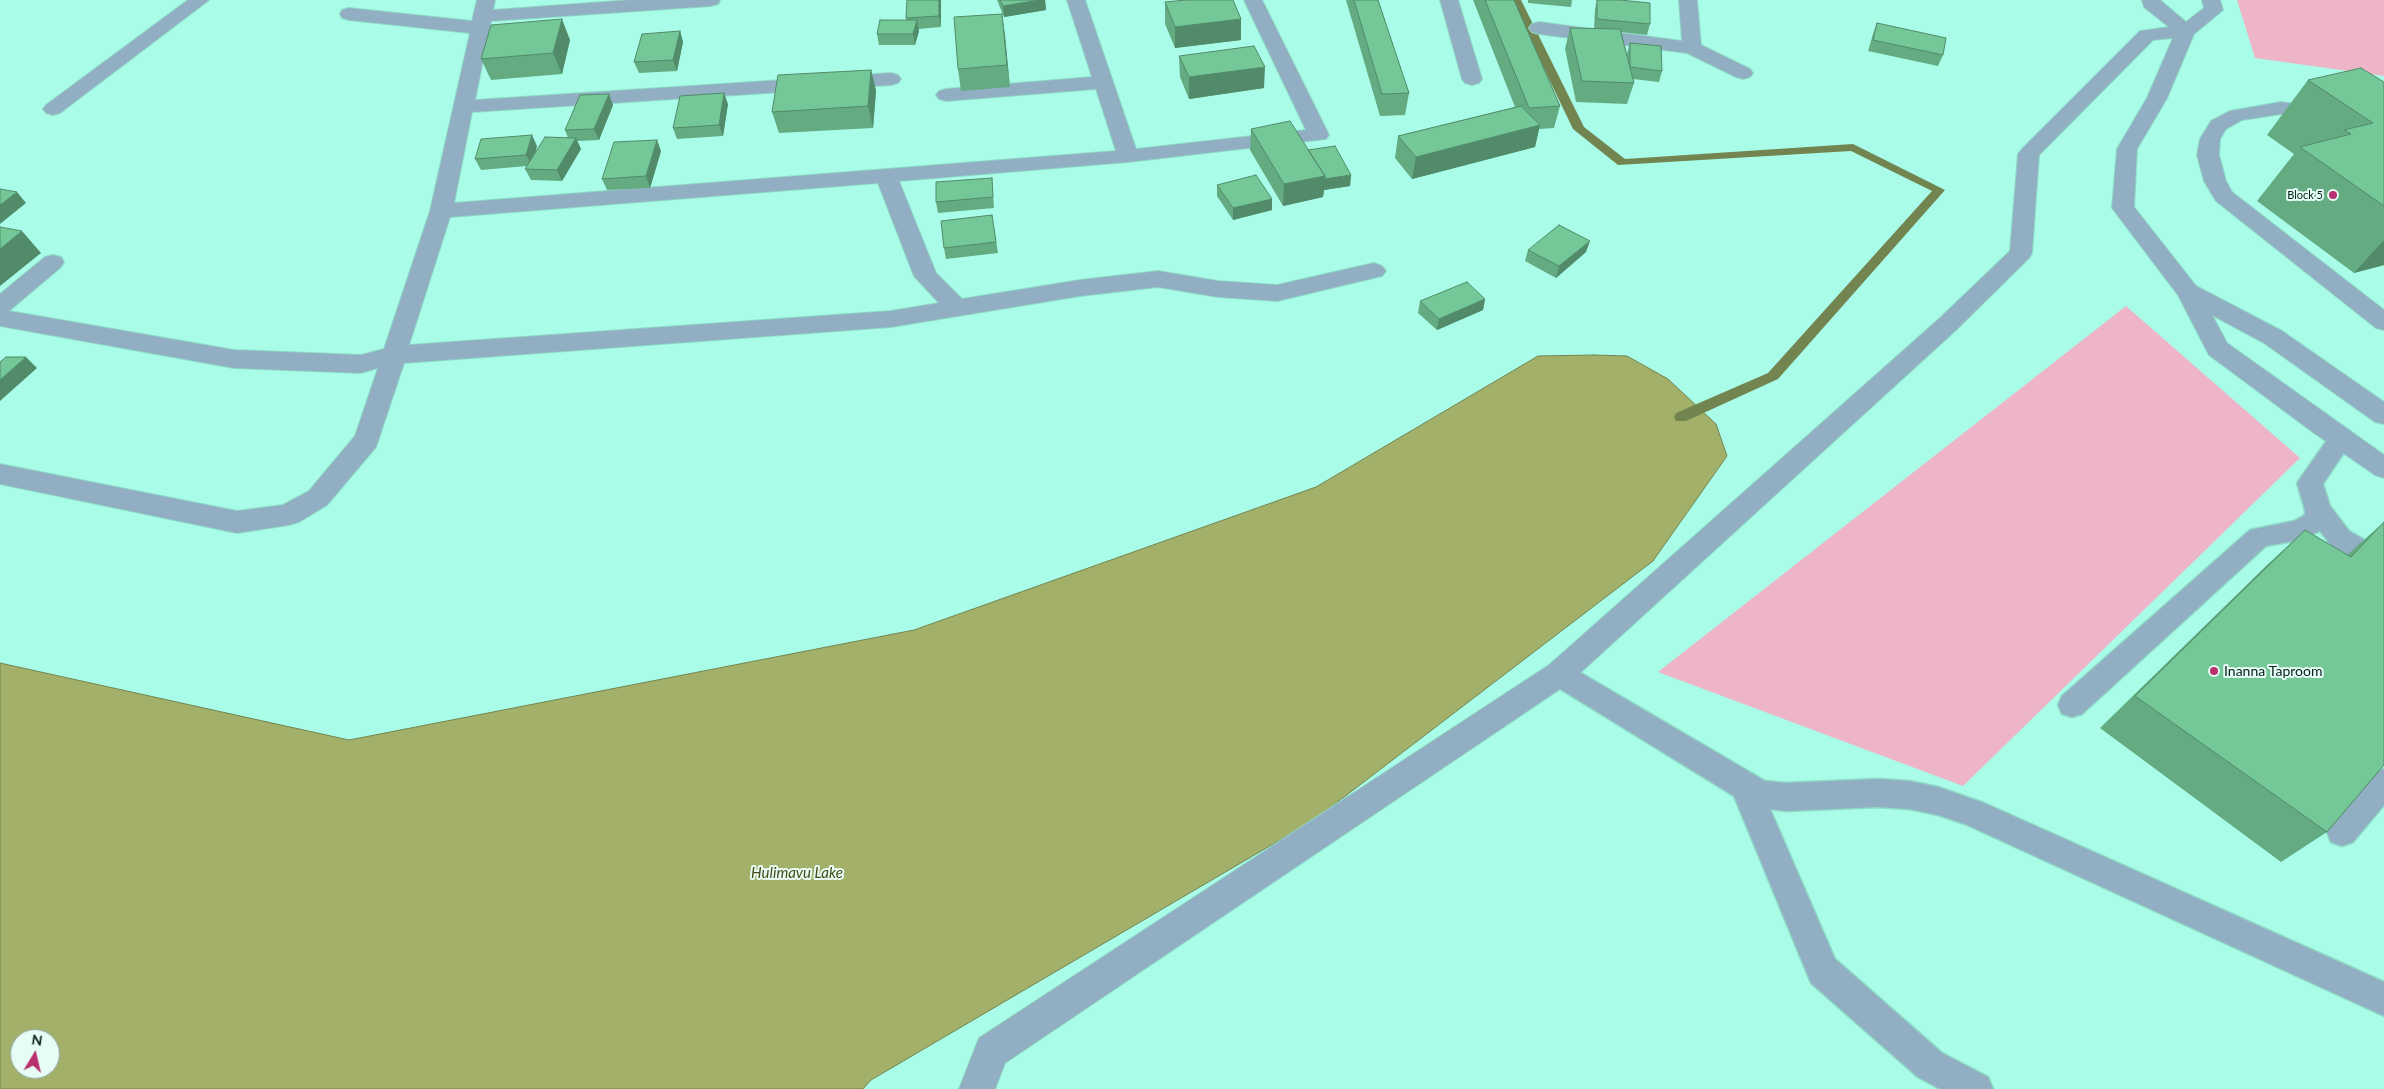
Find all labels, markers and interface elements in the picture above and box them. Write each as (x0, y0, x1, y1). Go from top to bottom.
place label: Block 5 (2287, 188, 2323, 202)
marker: Block 5 (2327, 189, 2339, 201)
place label: Inanna Taproom (2224, 663, 2322, 679)
marker: Inanna Taproom (2208, 665, 2220, 677)
water label: Hulimavu Lake (751, 864, 843, 882)
north arrow (10, 1029, 60, 1079)
text: N (31, 1030, 44, 1049)

